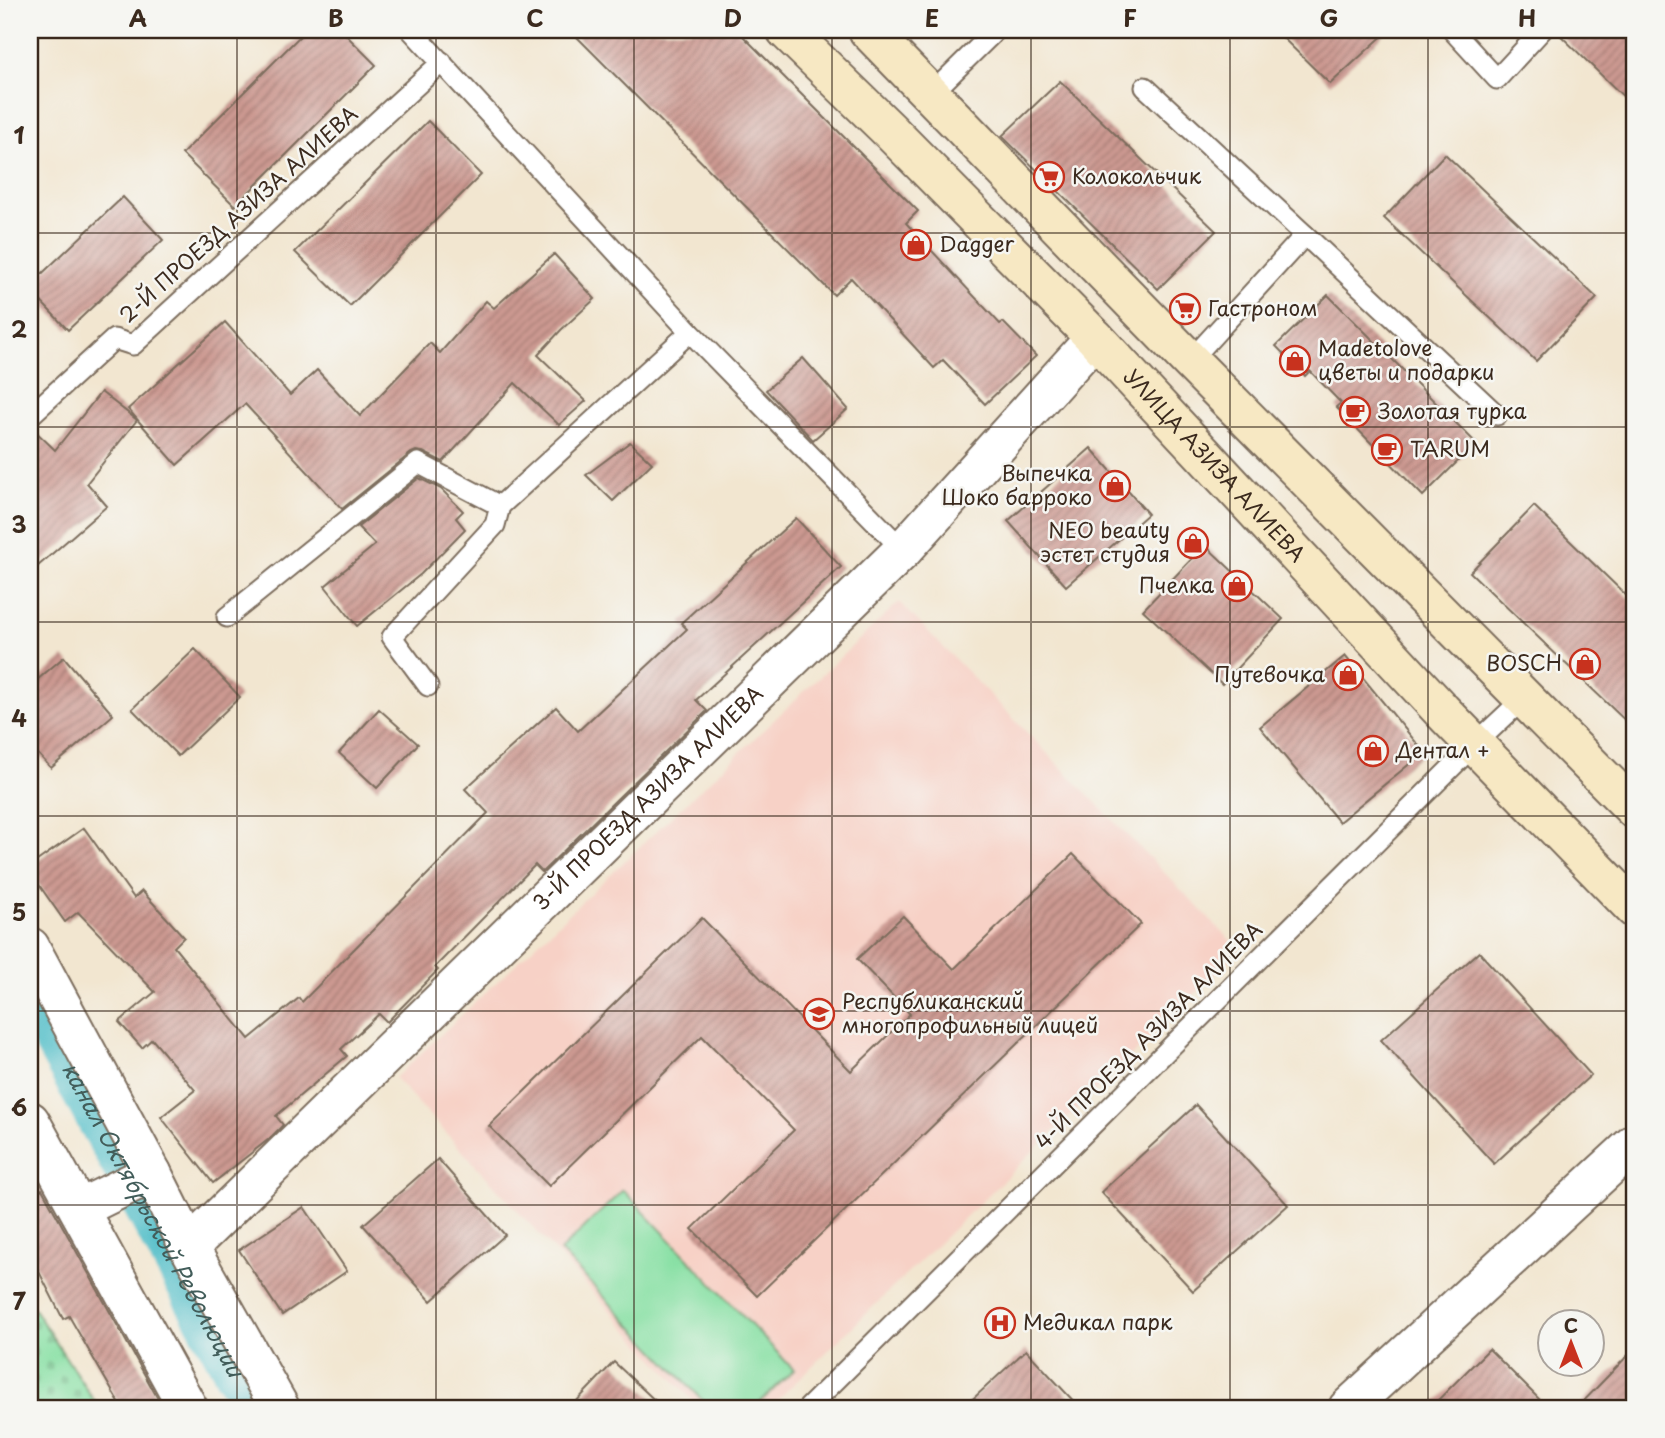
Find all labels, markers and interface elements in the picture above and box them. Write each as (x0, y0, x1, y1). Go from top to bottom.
text: A (129, 0, 147, 35)
text: B (328, 0, 344, 35)
text: C (526, 0, 544, 35)
text: D (724, 0, 742, 35)
text: E (925, 0, 939, 35)
text: F (1123, 0, 1137, 35)
text: G (1320, 0, 1338, 35)
text: H (1518, 0, 1536, 35)
street label: 2-Й ПРОЕЗД АЗИЗА АЛИЕВА (111, 97, 364, 330)
text: 1 (14, 117, 25, 152)
place label: Колокольчик (1072, 159, 1202, 191)
supermarket icon: Колокольчик (1032, 160, 1066, 194)
place label: Dagger (939, 227, 1015, 259)
shop icon: Dagger (899, 228, 933, 262)
place label: Гастроном (1208, 291, 1318, 323)
supermarket icon: Гастроном (1168, 292, 1202, 326)
text: 2 (11, 311, 27, 346)
place label: Madetolove цветы и подарки (1318, 331, 1494, 387)
shop icon: Madetolove цветы и подарки (1278, 344, 1312, 378)
street label: УЛИЦА АЗИЗА АЛИЕВА (1117, 361, 1314, 568)
place label: Золотая турка (1378, 394, 1527, 426)
cafe icon: Золотая турка (1338, 395, 1372, 429)
place label: TARUM (1410, 432, 1490, 464)
cafe icon: TARUM (1370, 433, 1404, 467)
place label: Выпечка Шоко барроко (941, 456, 1093, 512)
shop icon: Выпечка Шоко барроко (1098, 469, 1132, 503)
text: 3 (11, 506, 27, 541)
place label: NEO beauty эстет студия (1040, 513, 1170, 569)
shop icon: NEO beauty эстет студия (1176, 526, 1210, 560)
place label: Пчелка (1139, 568, 1214, 600)
shop icon: Пчелка (1220, 569, 1254, 603)
place label: BOSCH (1486, 646, 1562, 678)
shop icon: BOSCH (1568, 647, 1602, 681)
place label: Путевочка (1214, 657, 1326, 689)
shop icon: Путевочка (1331, 658, 1365, 692)
street label: 3-Й ПРОЕЗД АЗИЗА АЛИЕВА (525, 677, 769, 917)
text: 4 (11, 700, 27, 735)
place label: Дентал + (1395, 733, 1490, 765)
shop icon: Дентал + (1356, 734, 1390, 768)
text: 5 (12, 894, 26, 929)
street label: 4-Й ПРОЕЗД АЗИЗА АЛИЕВА (1026, 913, 1269, 1156)
place label: Республиканский многопрофильный лицей (842, 984, 1098, 1040)
school or university icon: Республиканский многопрофильный лицей (802, 997, 836, 1031)
water label: канал Октябрьской Революции (54, 1055, 255, 1384)
text: 6 (11, 1089, 27, 1124)
text: 7 (12, 1283, 26, 1318)
place label: Медикал парк (1023, 1305, 1173, 1337)
hospital icon: Медикал парк (983, 1306, 1017, 1340)
north arrow (1536, 1308, 1606, 1378)
text: С (1564, 1311, 1578, 1339)

